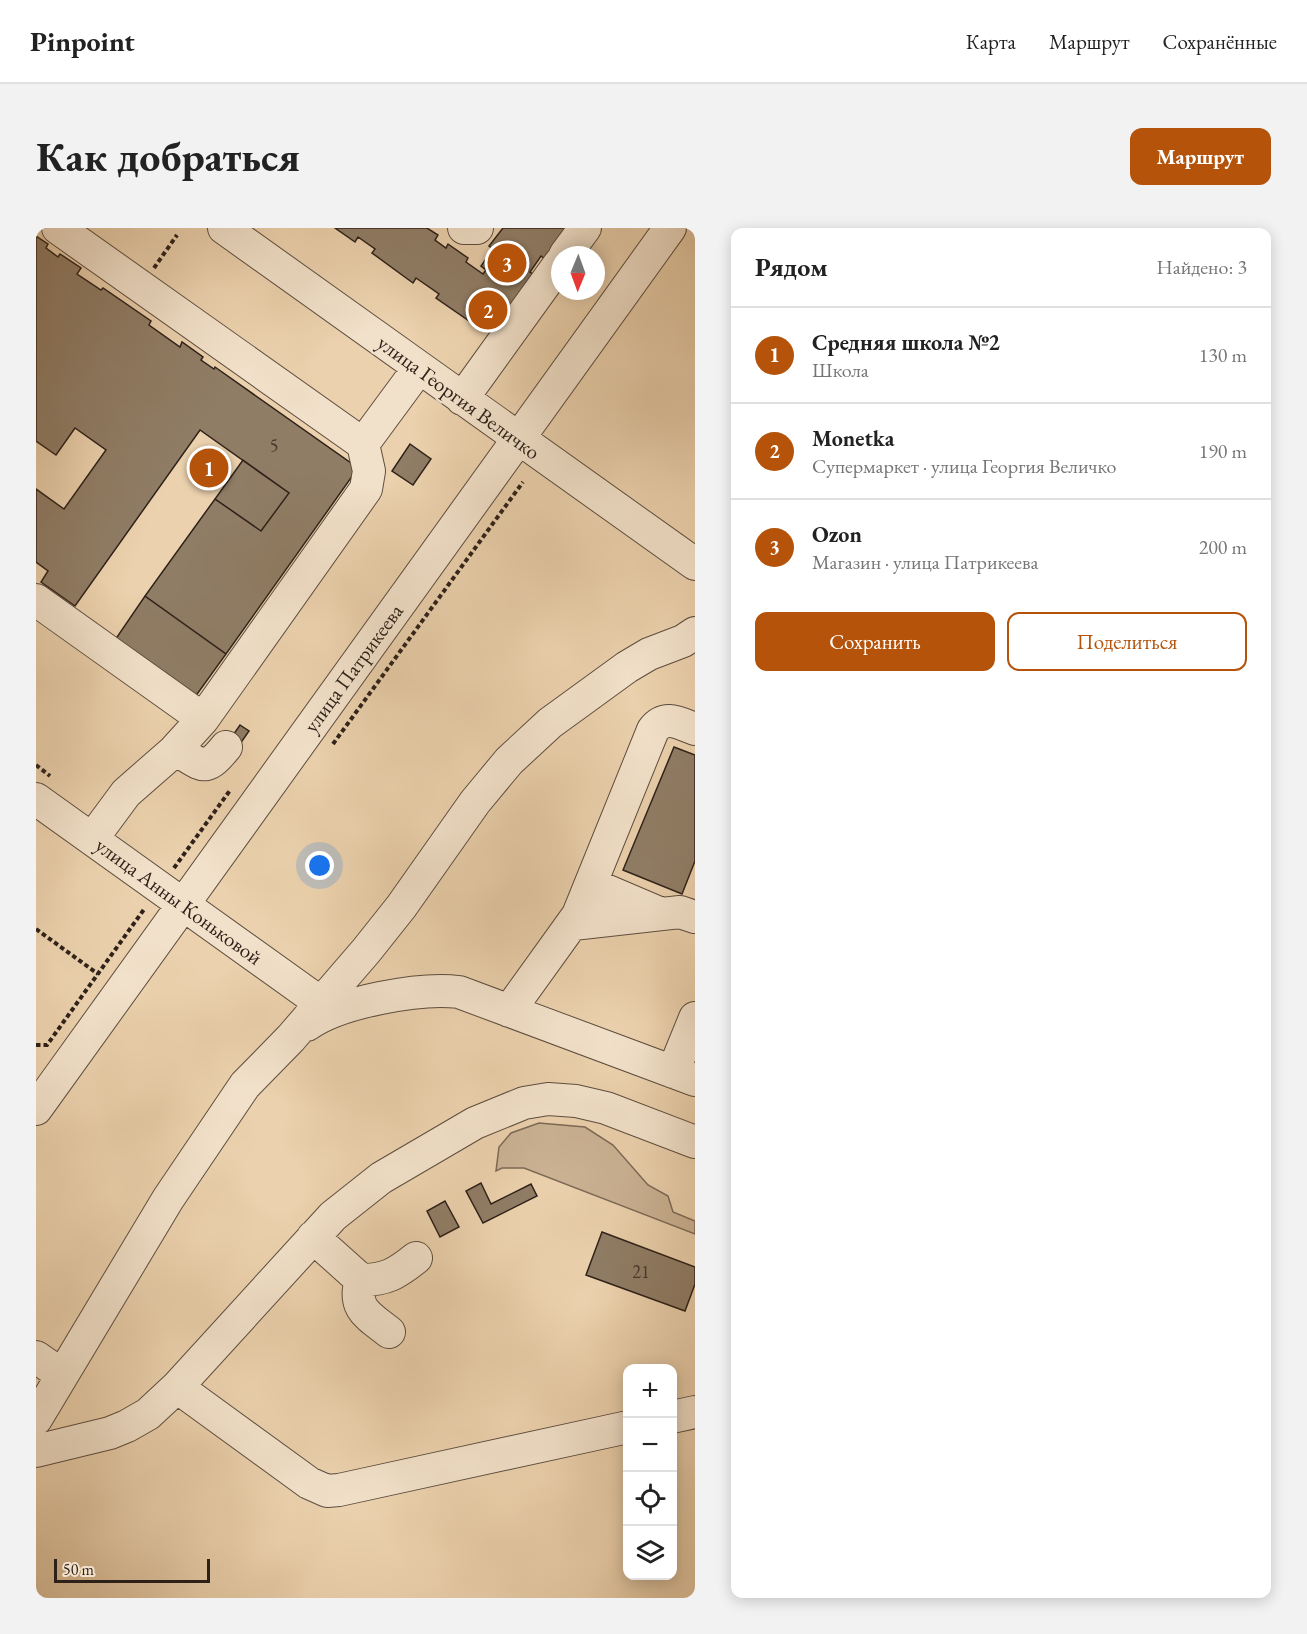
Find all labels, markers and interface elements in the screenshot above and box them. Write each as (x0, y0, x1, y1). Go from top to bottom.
text: Pinpoint (30, 23, 135, 59)
text: Карта (966, 28, 1016, 55)
text: Маршрут (1049, 28, 1130, 55)
text: Сохранённые (1163, 28, 1277, 55)
button: Маршрут (1130, 128, 1271, 185)
text: Как добраться (36, 129, 300, 184)
pin: 3 (488, 240, 526, 285)
north arrow (551, 246, 605, 300)
text: Рядом (755, 250, 828, 284)
text: Найдено: 3 (1156, 254, 1247, 280)
pin: 2 (468, 288, 508, 332)
text: Средняя школа №2 (812, 328, 1000, 357)
street label: улица Георгия Величко (372, 329, 546, 465)
text: 1 (769, 342, 780, 368)
text: 130 m (1199, 342, 1247, 368)
text: Школа (812, 357, 869, 383)
text: Monetka (812, 424, 894, 453)
house number: 5 (270, 434, 278, 457)
text: 2 (769, 438, 780, 464)
text: 190 m (1199, 438, 1247, 464)
pin: 1 (190, 446, 228, 490)
text: Супермаркет · улица Георгия Величко (812, 453, 1116, 479)
text: Ozon (812, 520, 862, 549)
text: 3 (769, 534, 780, 560)
text: 200 m (1199, 534, 1247, 560)
text: Магазин · улица Патрикеева (812, 549, 1038, 575)
street label: улица Патрикеева (297, 598, 409, 738)
button: Сохранить (755, 612, 995, 671)
button: Поделиться (1007, 612, 1247, 671)
street label: улица Анны Коньковой (90, 831, 268, 971)
your location (305, 851, 334, 880)
house number: 21 (632, 1260, 650, 1283)
map controls (623, 1364, 677, 1580)
button: + (623, 1364, 677, 1418)
button: − (623, 1418, 677, 1472)
button: locate (623, 1472, 677, 1526)
button: layers (623, 1526, 677, 1580)
scale bar (54, 1556, 210, 1584)
text: 50 m (63, 1559, 94, 1580)

